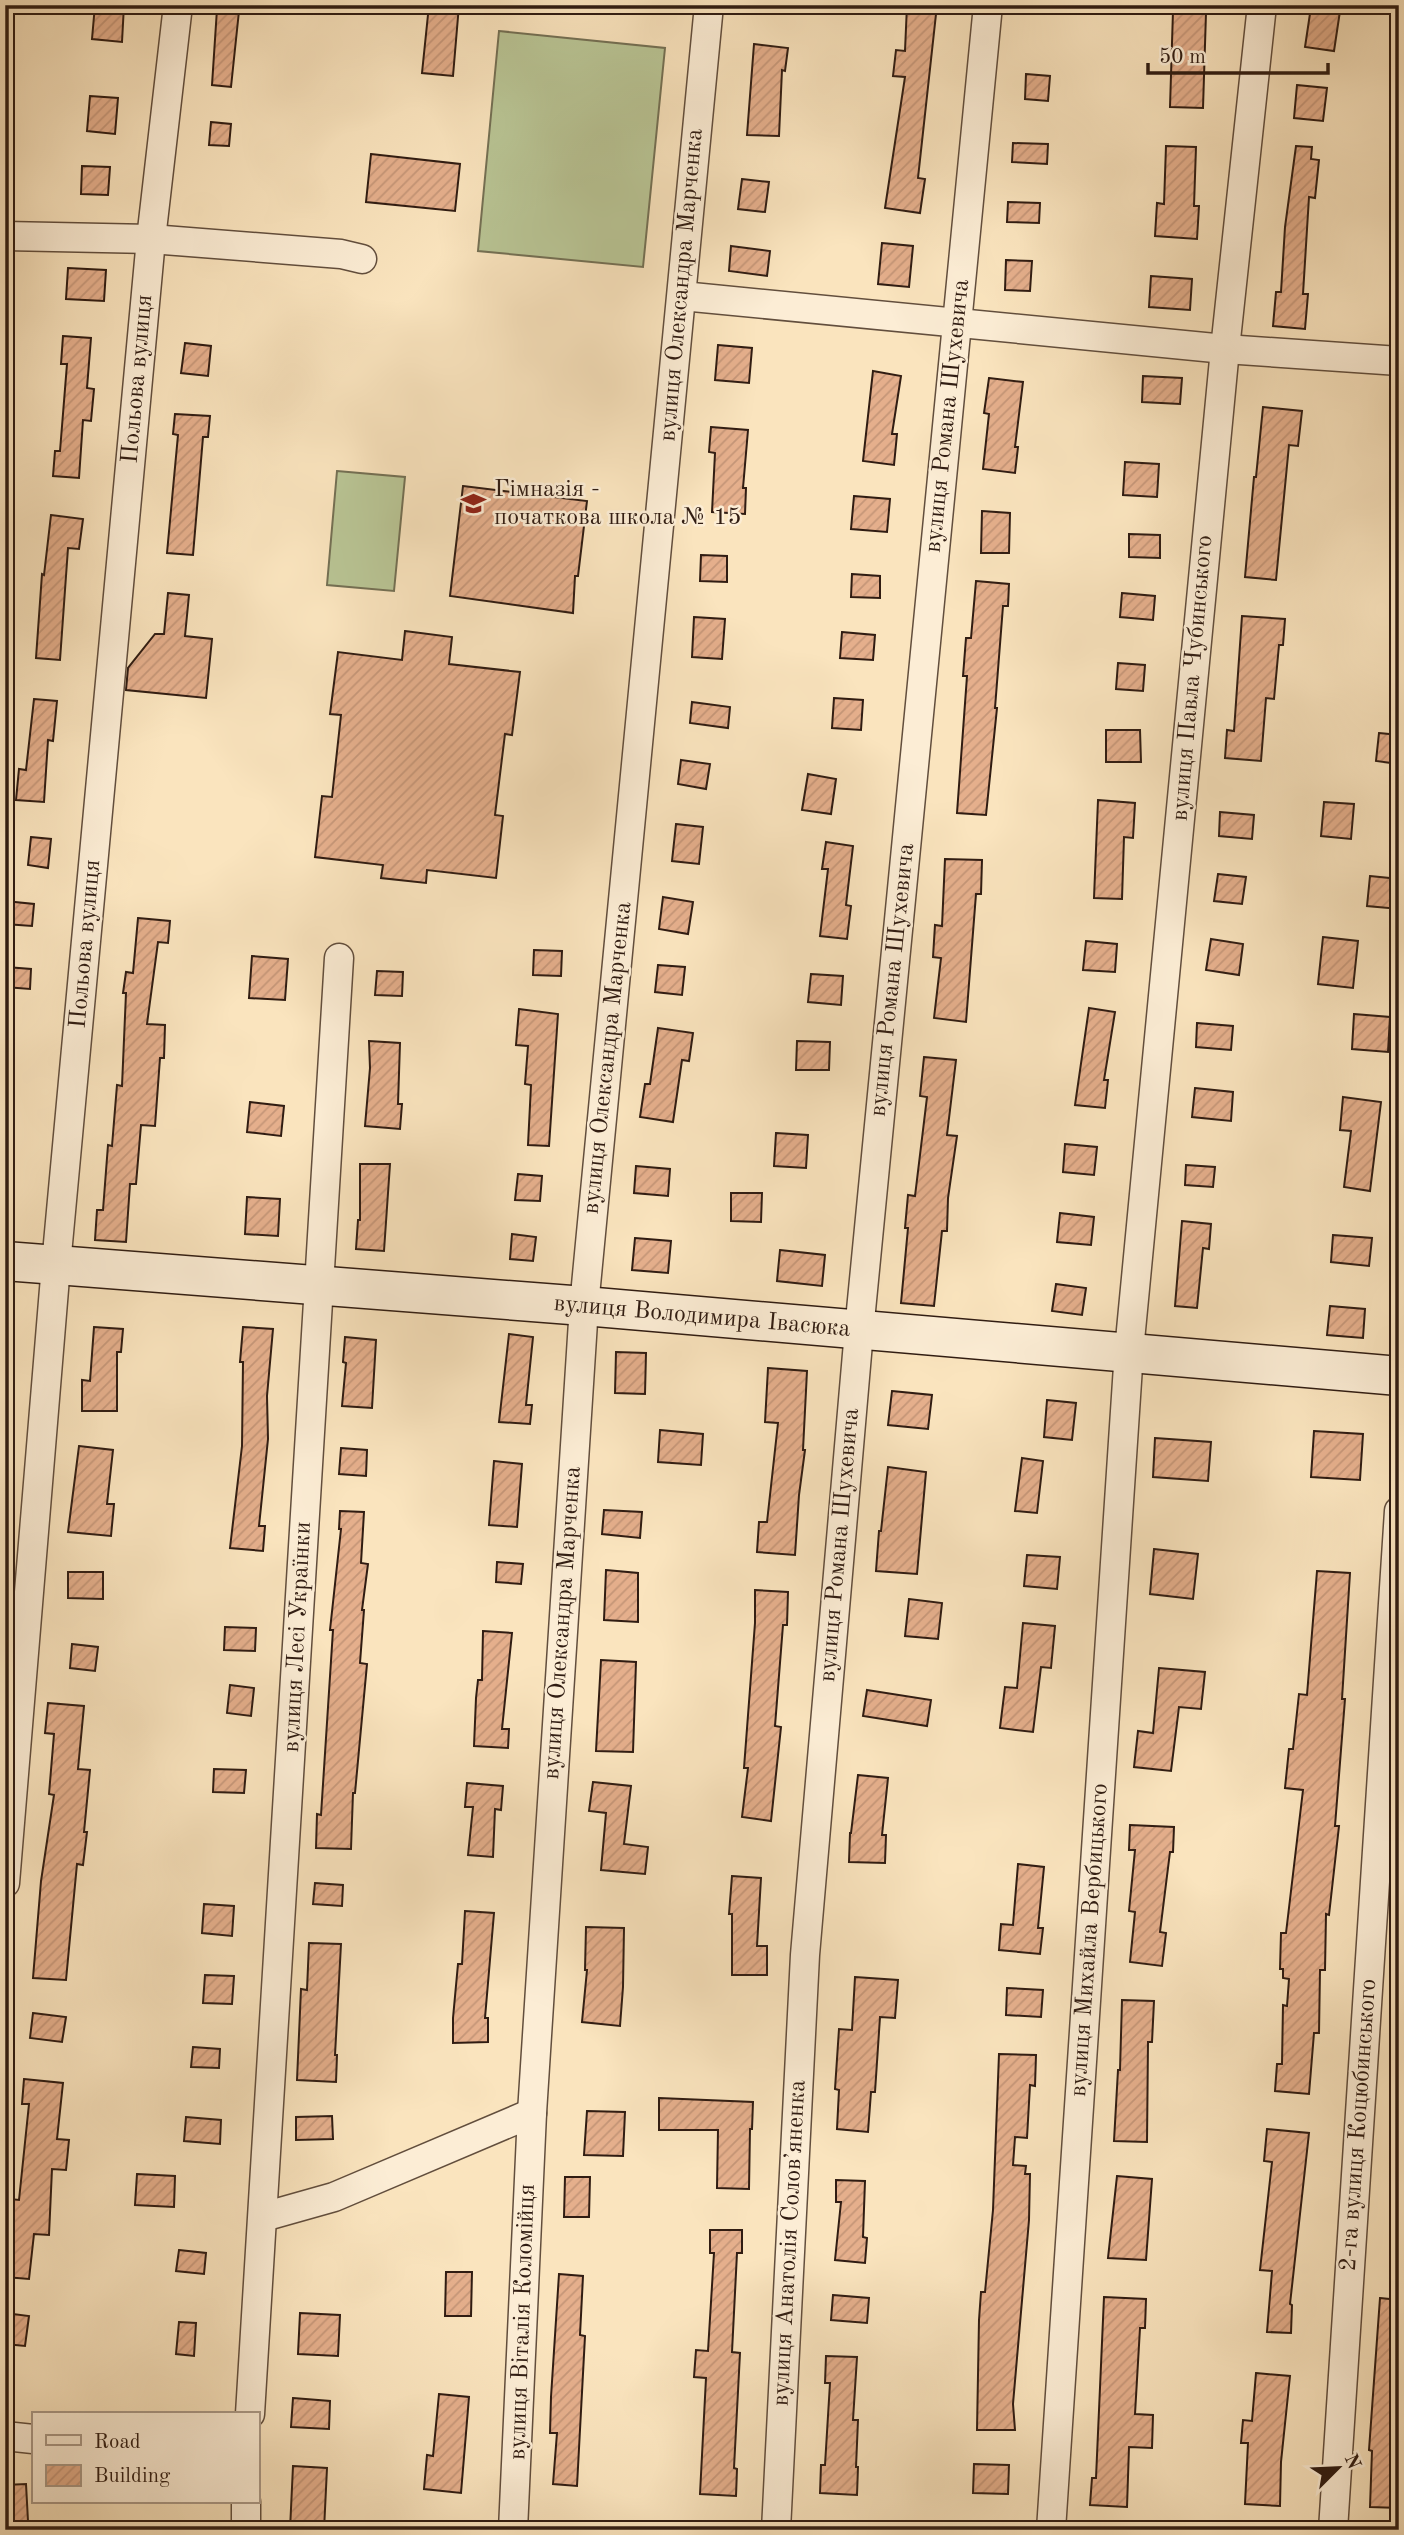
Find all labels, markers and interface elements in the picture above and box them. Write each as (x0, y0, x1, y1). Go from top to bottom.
scale bar (1148, 32, 1329, 76)
text: 50 m (1159, 47, 1206, 68)
street label: вулиця Олександра Марченка (656, 127, 708, 443)
street label: вулиця Романа Шухевича (922, 278, 974, 554)
street label: Польова вулиця (119, 293, 157, 465)
place label: Гімназія - початкова школа № 15 (494, 478, 741, 530)
school or university icon: Гімназія - початкова школа № 15 (460, 490, 488, 518)
street label: вулиця Павла Чубинського (1169, 534, 1217, 822)
street label: вулиця Романа Шухевича (867, 842, 919, 1118)
street label: Польова вулиця (67, 858, 105, 1030)
street label: вулиця Олександра Марченка (580, 900, 636, 1215)
street label: вулиця Володимира Івасюка (553, 1292, 851, 1342)
street label: вулиця Романа Шухевича (816, 1407, 864, 1683)
street label: вулиця Олександра Марченка (540, 1465, 586, 1781)
street label: вулиця Лесі Українки (280, 1521, 316, 1753)
street label: вулиця Михайла Вербицького (1067, 1782, 1113, 2098)
street label: 2-га вулиця Коцюбинського (1337, 1978, 1381, 2272)
street label: вулиця Анатолія Соловʼяненка (769, 2079, 811, 2407)
street label: вулиця Віталія Коломійця (506, 2183, 540, 2461)
legend (32, 2412, 259, 2504)
text: Road (94, 2432, 141, 2453)
north arrow (1302, 2434, 1372, 2504)
text: N (1340, 2452, 1363, 2473)
text: Building (94, 2466, 171, 2487)

